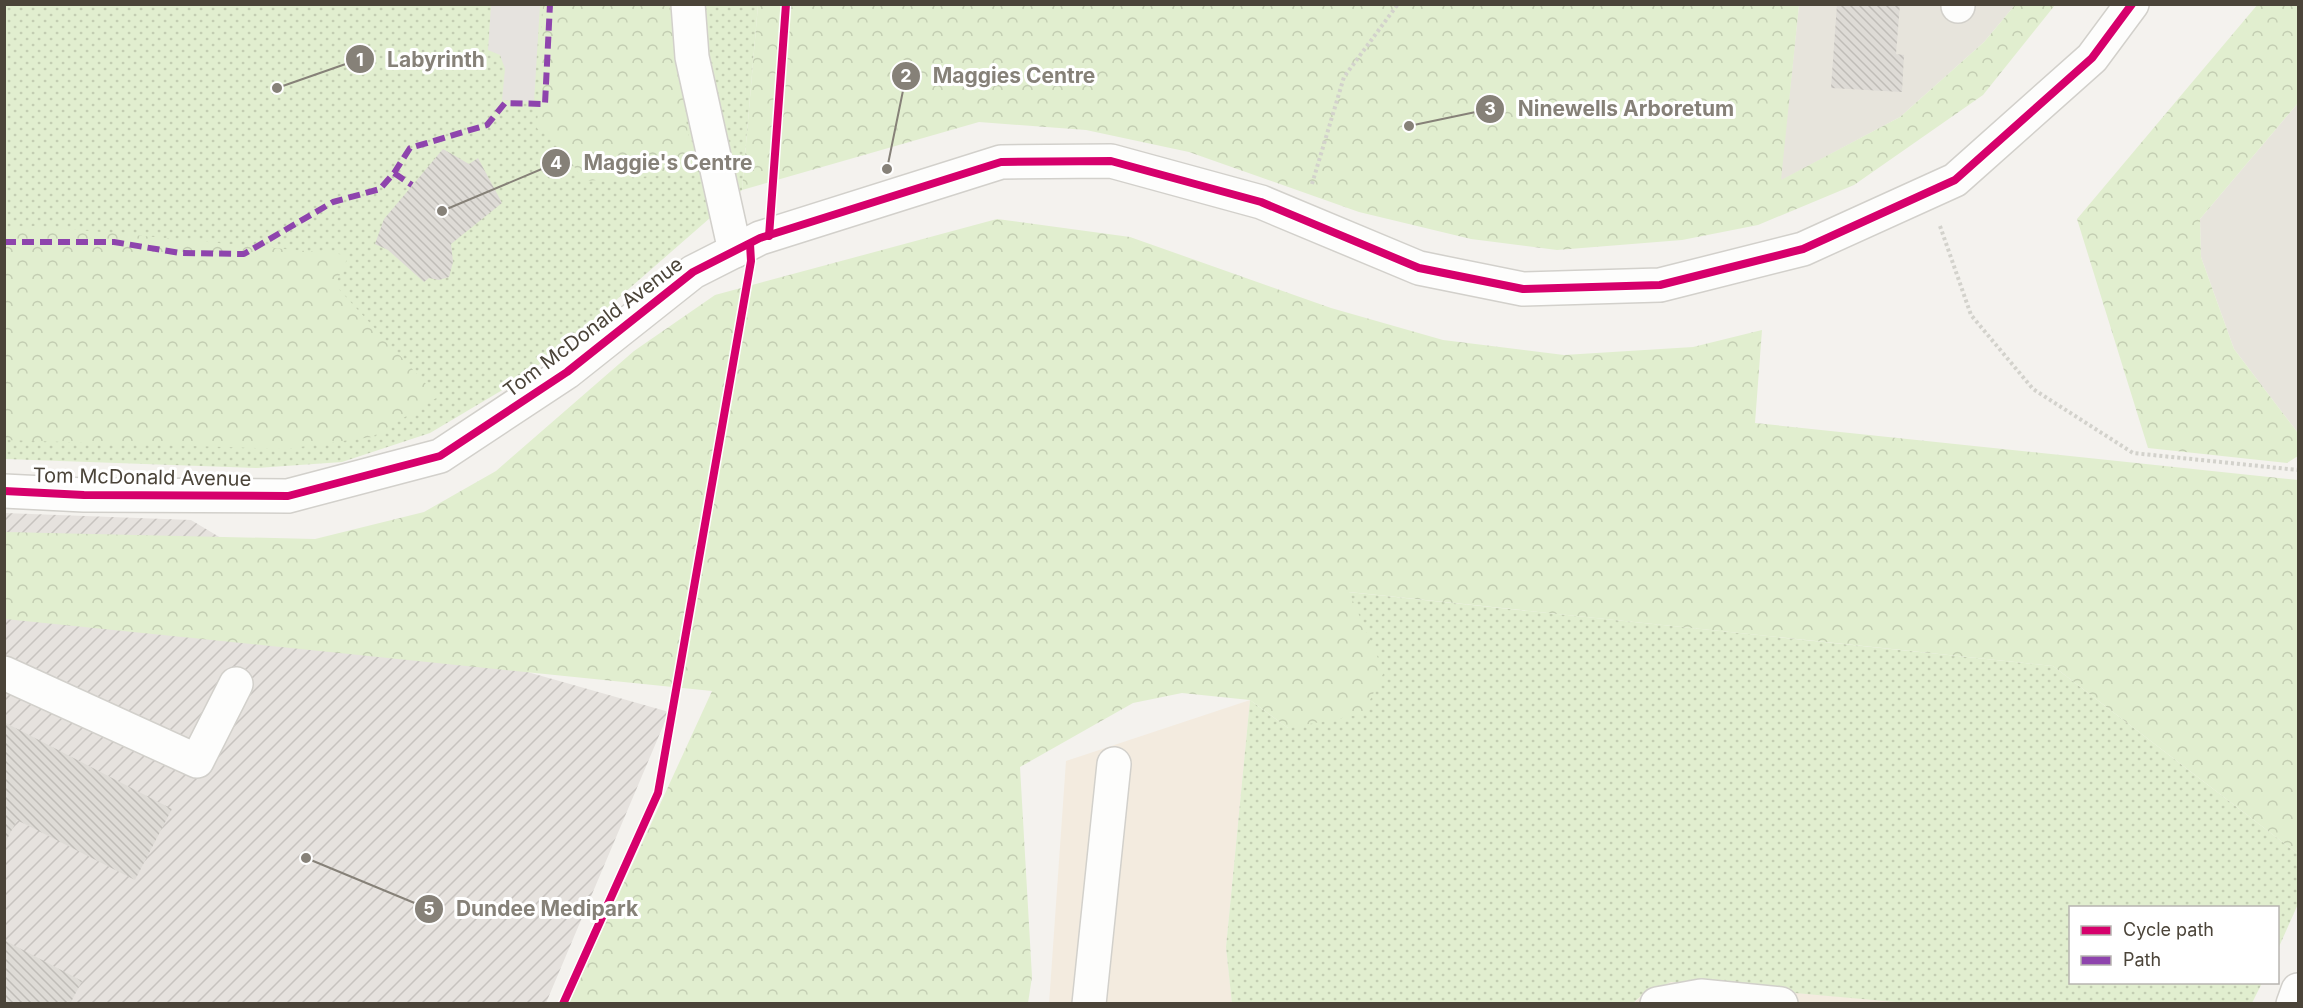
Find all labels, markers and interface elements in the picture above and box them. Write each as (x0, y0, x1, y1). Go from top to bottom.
callout: Labyrinth (345, 40, 497, 79)
text: Labyrinth (387, 47, 485, 72)
text: 1 (356, 49, 364, 70)
callout: Maggies Centre (891, 57, 1107, 96)
text: Maggies Centre (933, 63, 1095, 88)
text: 2 (900, 65, 912, 86)
callout: Ninewells Arboretum (1475, 89, 1746, 128)
text: Ninewells Arboretum (1518, 96, 1734, 121)
text: 3 (1484, 98, 1496, 119)
callout: Maggie's Centre (541, 144, 764, 183)
text: Maggie's Centre (583, 150, 753, 175)
text: 4 (550, 152, 562, 173)
street label: Tom McDonald Avenue (499, 252, 687, 402)
street label: Tom McDonald Avenue (33, 463, 251, 491)
callout: Dundee Medipark (414, 889, 650, 928)
text: Dundee Medipark (456, 896, 639, 921)
text: 5 (423, 898, 435, 919)
legend (2069, 906, 2279, 984)
text: Cycle path (2123, 919, 2214, 940)
text: Path (2123, 949, 2161, 970)

